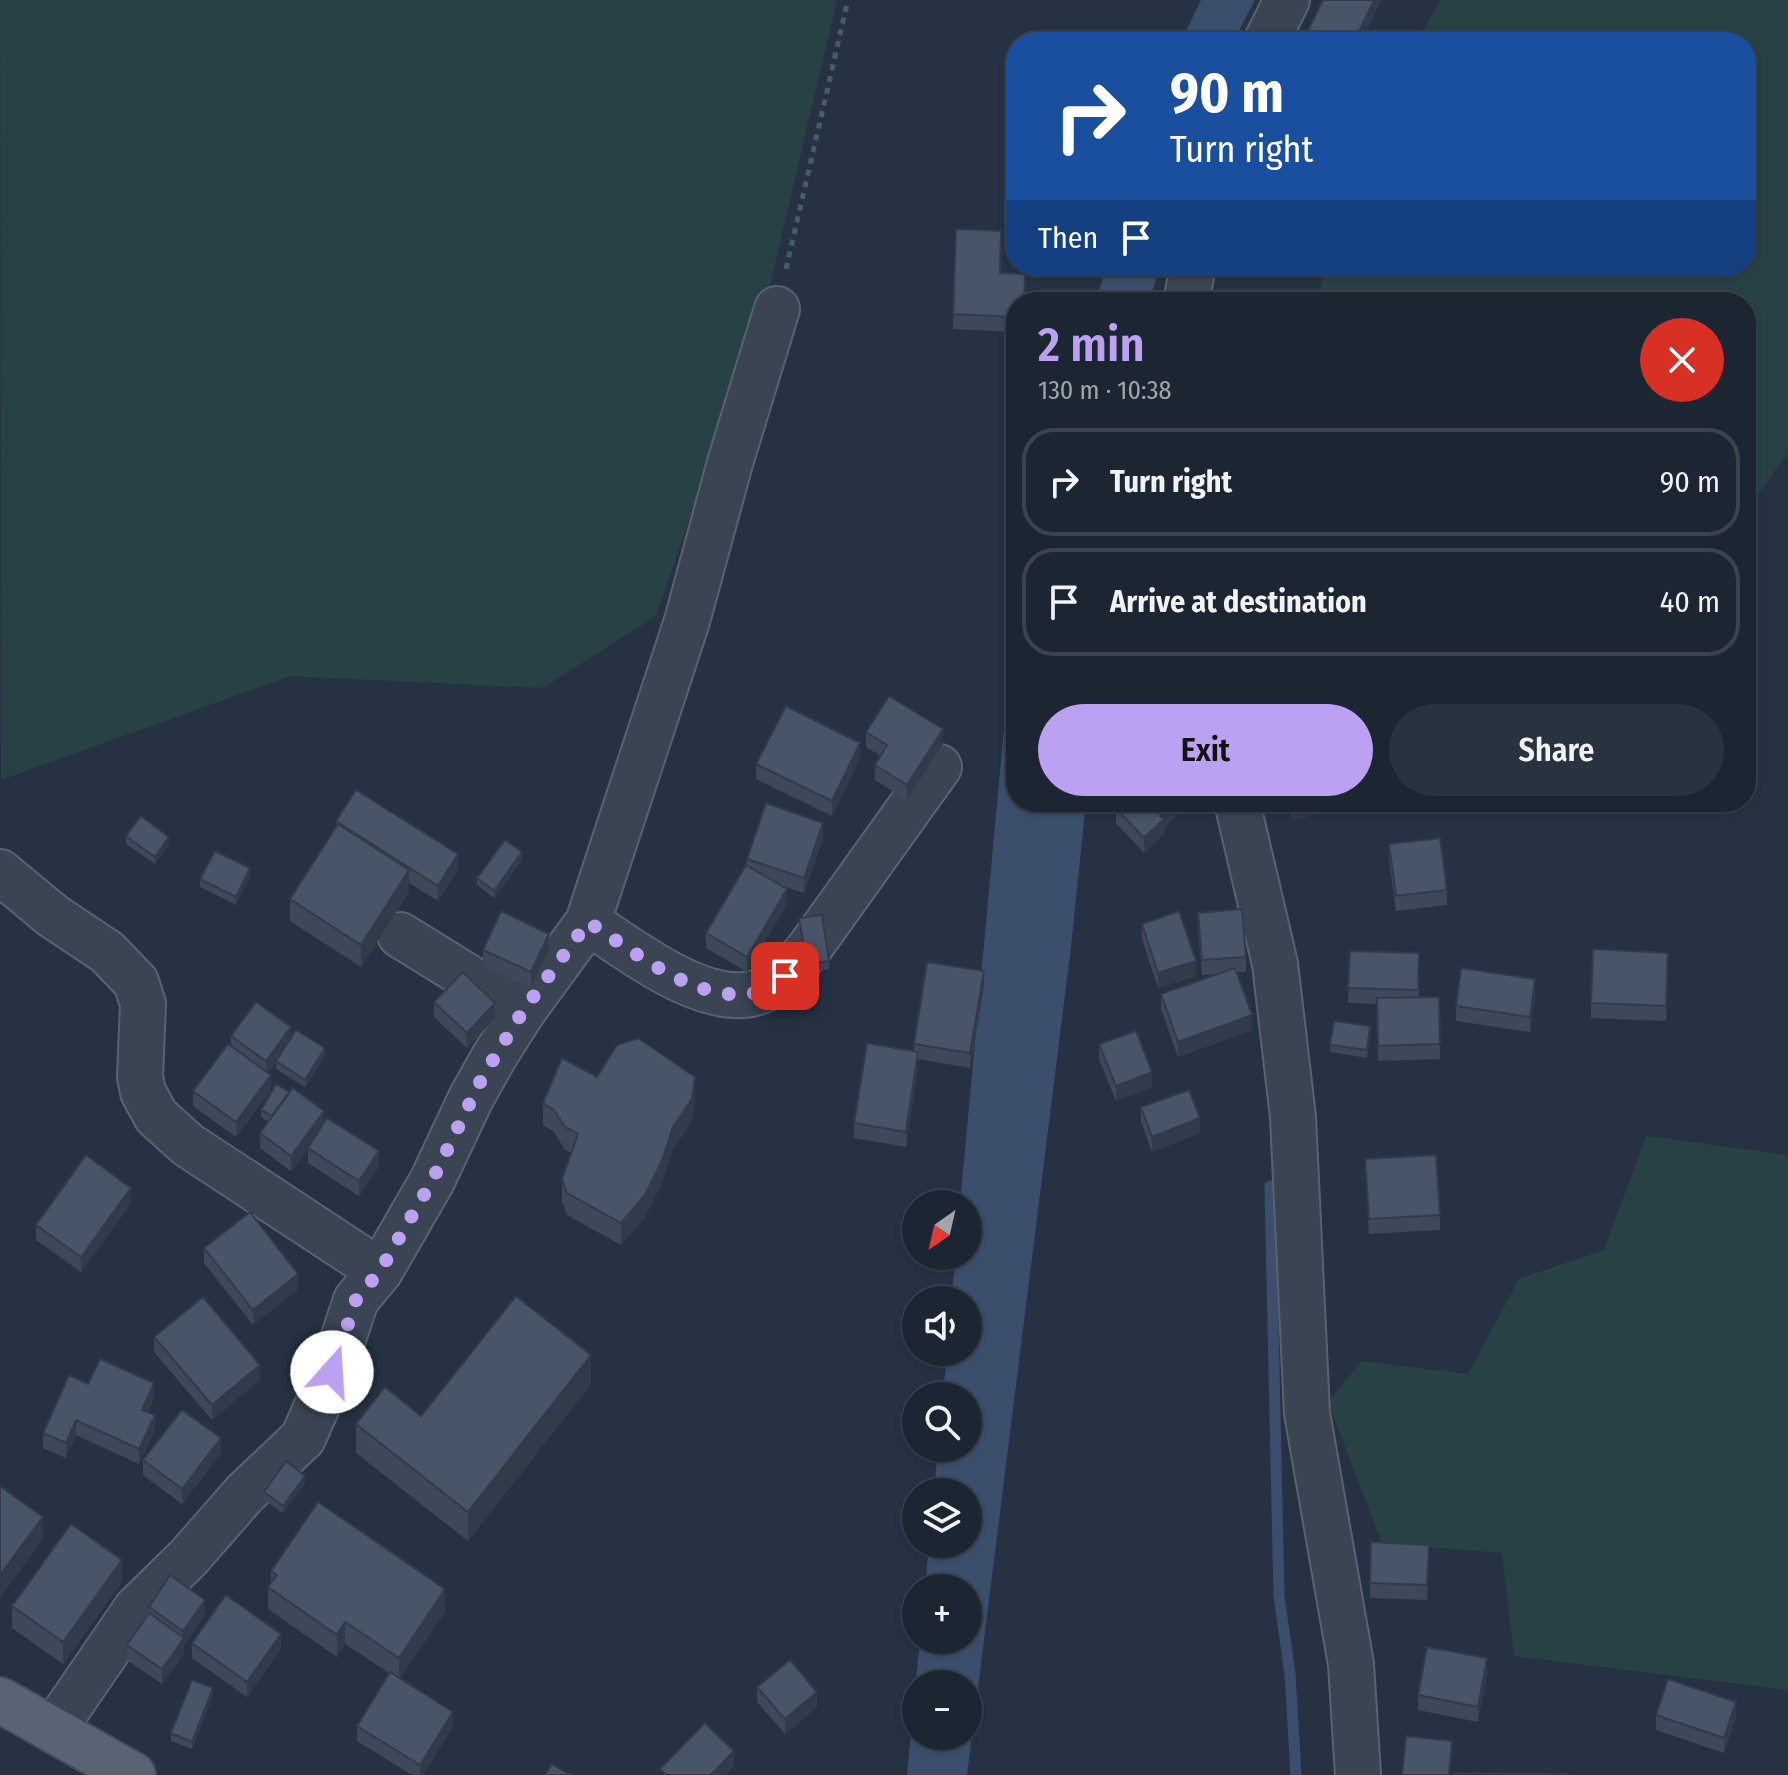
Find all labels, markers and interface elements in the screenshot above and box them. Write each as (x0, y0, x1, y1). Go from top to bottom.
text: 90 m (1170, 60, 1284, 127)
icon: right (1038, 64, 1142, 168)
text: Turn right (1170, 128, 1313, 172)
icon: arrive (1114, 216, 1158, 260)
text: Then (1038, 220, 1098, 256)
text: 2 min (1038, 316, 1145, 374)
button: close (1640, 318, 1724, 402)
text: 130 m · 10:38 (1038, 375, 1171, 406)
icon: right (1042, 460, 1086, 504)
text: Turn right (1110, 464, 1232, 500)
text: 90 m (1660, 464, 1720, 500)
icon: arrive (1042, 580, 1086, 624)
text: Arrive at destination (1110, 584, 1367, 620)
text: 40 m (1660, 584, 1720, 620)
button: Exit (1038, 704, 1373, 796)
button: Share (1389, 704, 1724, 796)
pin (751, 942, 819, 1010)
icon: arrive (763, 954, 807, 998)
north arrow (902, 1190, 982, 1270)
map controls (902, 1190, 982, 1750)
button: sound (902, 1286, 982, 1366)
position arrow (290, 1330, 374, 1414)
button: search (902, 1382, 982, 1462)
button: layers (902, 1478, 982, 1558)
button: + (902, 1574, 982, 1654)
button: − (902, 1670, 982, 1750)

